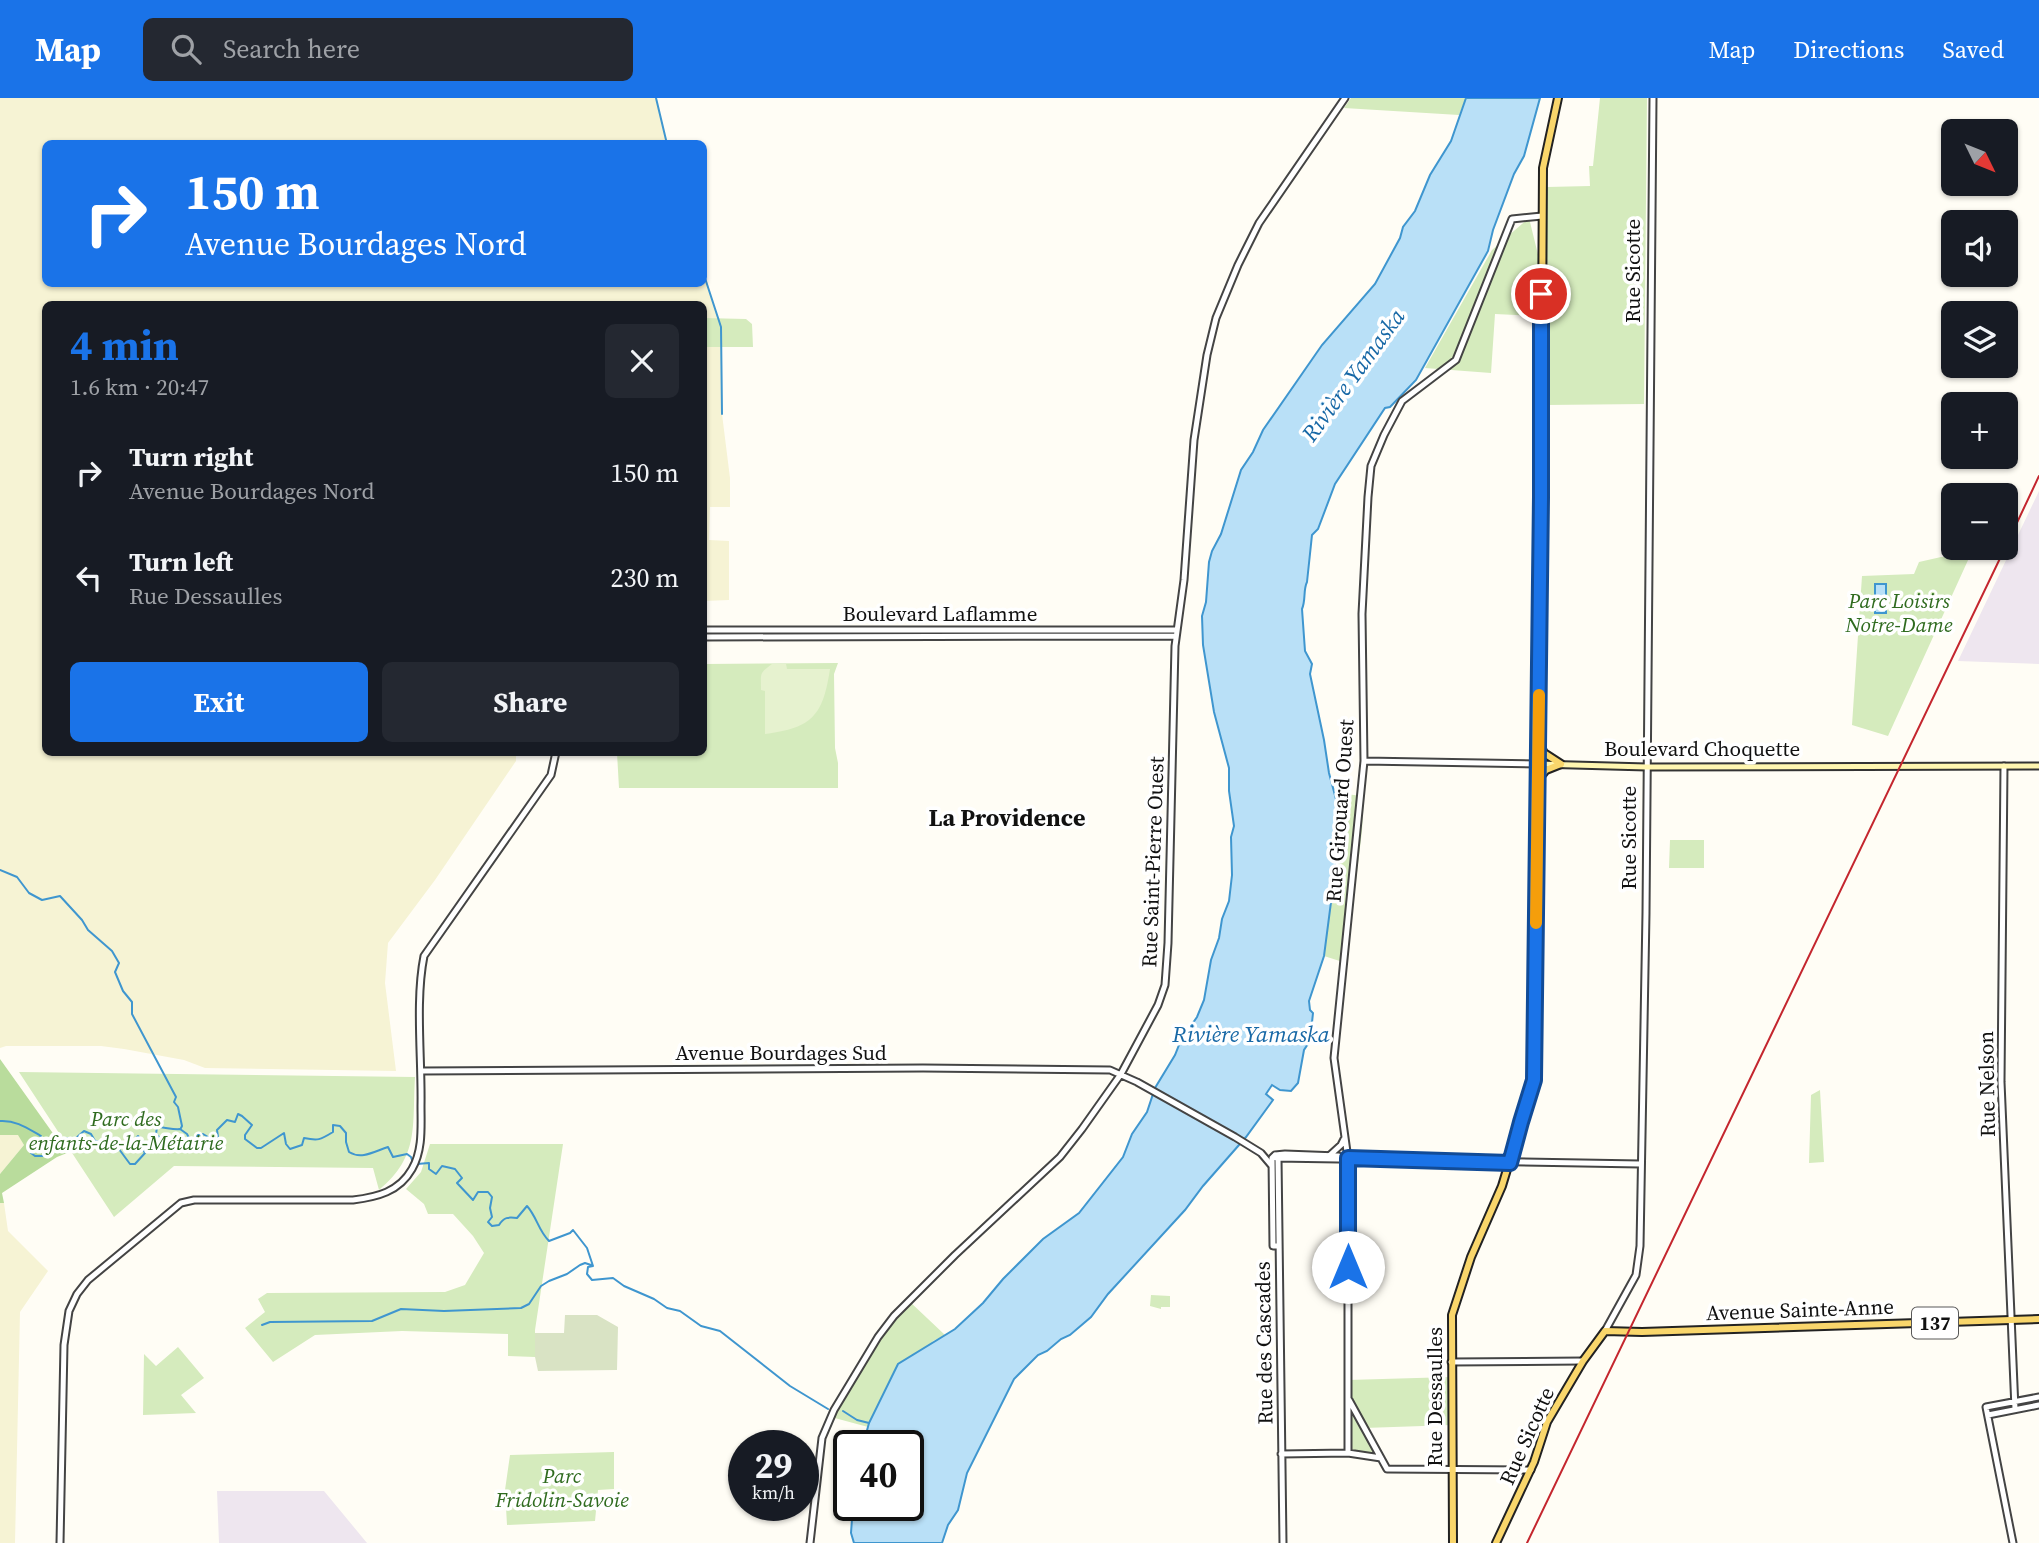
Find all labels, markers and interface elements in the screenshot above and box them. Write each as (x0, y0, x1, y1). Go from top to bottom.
search box (143, 18, 633, 81)
text: Map (35, 27, 101, 72)
icon: search (167, 30, 205, 68)
text: Search here (223, 31, 360, 67)
text: Map (1708, 33, 1755, 66)
text: Directions (1793, 33, 1904, 66)
text: Saved (1942, 33, 2004, 66)
north arrow (1941, 119, 2018, 196)
map controls (1941, 119, 2018, 560)
text: 150 m (185, 158, 320, 225)
icon: right (70, 168, 161, 259)
button: sound (1941, 210, 2018, 287)
street label: Rue Sicotte (1618, 219, 1647, 323)
text: Avenue Bourdages Nord (185, 222, 527, 266)
pin (1511, 264, 1571, 324)
icon: arrive (1522, 275, 1560, 313)
button: layers (1941, 301, 2018, 378)
water label: Rivière Yamaska (1293, 302, 1412, 449)
text: 4 min (70, 316, 179, 374)
button: close (605, 324, 679, 398)
text: 1.6 km · 20:47 (70, 371, 209, 403)
button: + (1941, 392, 2018, 469)
text: Turn right (129, 439, 253, 475)
icon: right (70, 454, 108, 492)
text: 150 m (611, 455, 679, 491)
text: Avenue Bourdages Nord (129, 475, 374, 507)
button: − (1941, 483, 2018, 560)
text: Turn left (129, 544, 233, 580)
icon: left (70, 559, 108, 597)
text: 230 m (611, 560, 679, 596)
text: Rue Dessaulles (129, 580, 283, 612)
park label: Parc Loisirs Notre-Dame (1845, 586, 1953, 639)
street label: Boulevard Laflamme (843, 599, 1037, 628)
button: Exit (70, 662, 368, 742)
button: Share (382, 662, 679, 742)
street label: Rue Girouard Ouest (1319, 718, 1360, 903)
street label: Boulevard Choquette (1604, 734, 1800, 763)
street label: Rue Saint-Pierre Ouest (1134, 756, 1171, 968)
street label: Rue Sicotte (1614, 786, 1643, 890)
district label: La Providence (929, 801, 1085, 834)
water label: Rivière Yamaska (1171, 1018, 1330, 1050)
street label: Rue Nelson (1971, 1030, 2002, 1137)
street label: Avenue Bourdages Sud (675, 1038, 887, 1067)
park label: Parc des enfants-de-la-Métairie (29, 1104, 224, 1157)
position arrow (1311, 1230, 1385, 1304)
street label: Rue des Cascades (1248, 1261, 1279, 1425)
street label: Avenue Sainte-Anne (1706, 1292, 1894, 1327)
road number: 137 (1912, 1308, 1958, 1338)
street label: Rue Dessaulles (1420, 1327, 1449, 1467)
street label: Rue Sicotte (1492, 1382, 1561, 1489)
speed limit sign: 40 (833, 1430, 924, 1521)
text: 29 (755, 1442, 792, 1490)
park label: Parc Fridolin-Savoie (494, 1461, 629, 1514)
text: km/h (752, 1480, 795, 1505)

